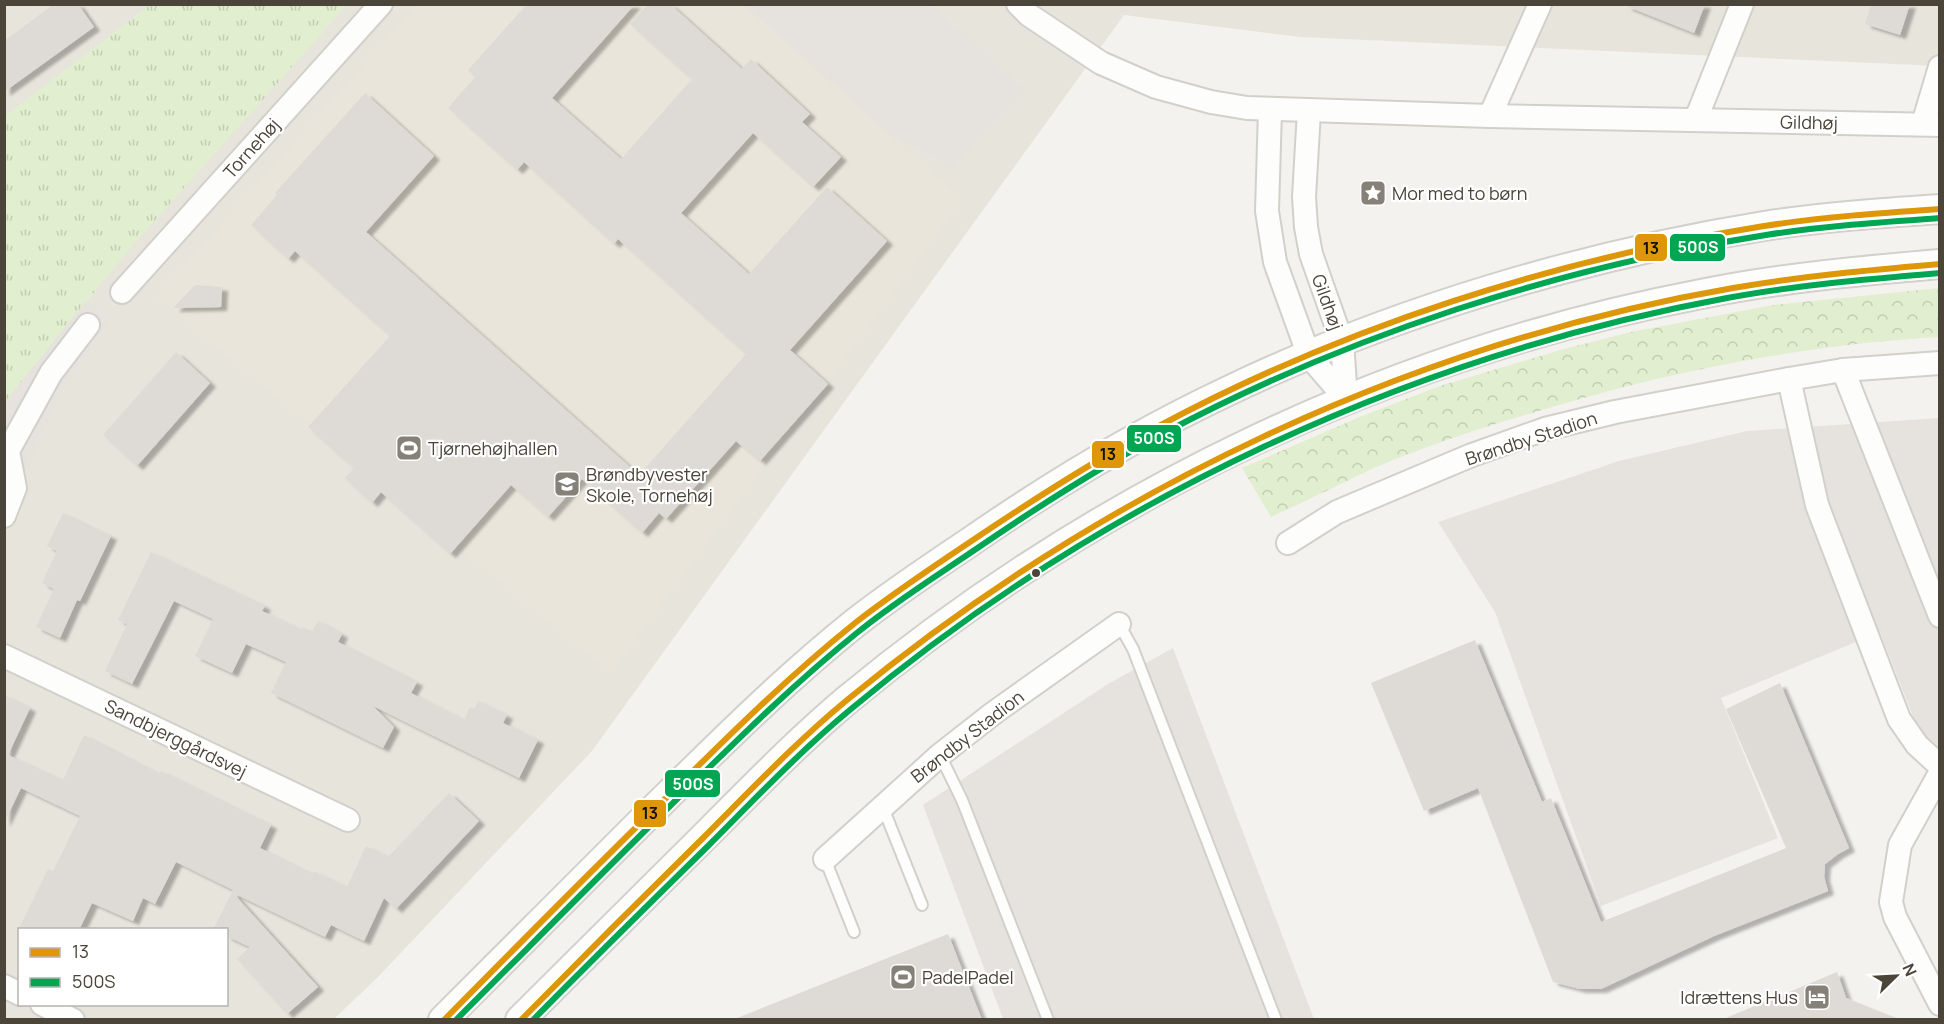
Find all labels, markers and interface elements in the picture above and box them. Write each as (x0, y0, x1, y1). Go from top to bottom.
street label: Gildhøj (1780, 109, 1838, 135)
street label: Tornehøj (218, 113, 284, 183)
place icon: Mor med to børn (1358, 178, 1388, 208)
place label: Mor med to børn (1392, 181, 1527, 205)
line badge: 13 (1634, 233, 1668, 262)
line badge: 500S (1669, 233, 1726, 262)
text: 500S (1678, 236, 1718, 258)
text: 13 (1643, 237, 1659, 259)
street label: Gildhøj (1307, 271, 1349, 333)
street label: Brøndby Stadion (1462, 405, 1600, 471)
line badge: 500S (1126, 424, 1182, 453)
text: 500S (1134, 427, 1174, 449)
sports icon: Tjørnehøjhallen (394, 433, 424, 463)
place label: Tjørnehøjhallen (428, 436, 557, 460)
line badge: 13 (1091, 440, 1125, 469)
text: 13 (1100, 443, 1116, 465)
place label: Brøndbyvester Skole, Tornehøj (586, 462, 713, 507)
school or university icon: Brøndbyvester Skole, Tornehøj (552, 469, 582, 499)
unlabelled marker (1030, 567, 1042, 579)
street label: Brøndby Stadion (906, 684, 1028, 788)
street label: Sandbjerggårdsvej (101, 693, 251, 783)
line badge: 500S (664, 769, 721, 798)
text: 500S (673, 773, 713, 795)
line badge: 13 (633, 799, 667, 828)
text: 13 (642, 802, 658, 824)
legend (18, 928, 228, 1006)
text: 13 (72, 939, 89, 963)
north arrow (1866, 946, 1926, 1006)
text: N (1897, 960, 1922, 980)
sports icon: PadelPadel (888, 962, 918, 992)
place label: PadelPadel (922, 965, 1014, 989)
text: 500S (72, 969, 115, 993)
hotel icon: Idrættens Hus (1802, 982, 1832, 1012)
place label: Idrættens Hus (1680, 985, 1798, 1009)

